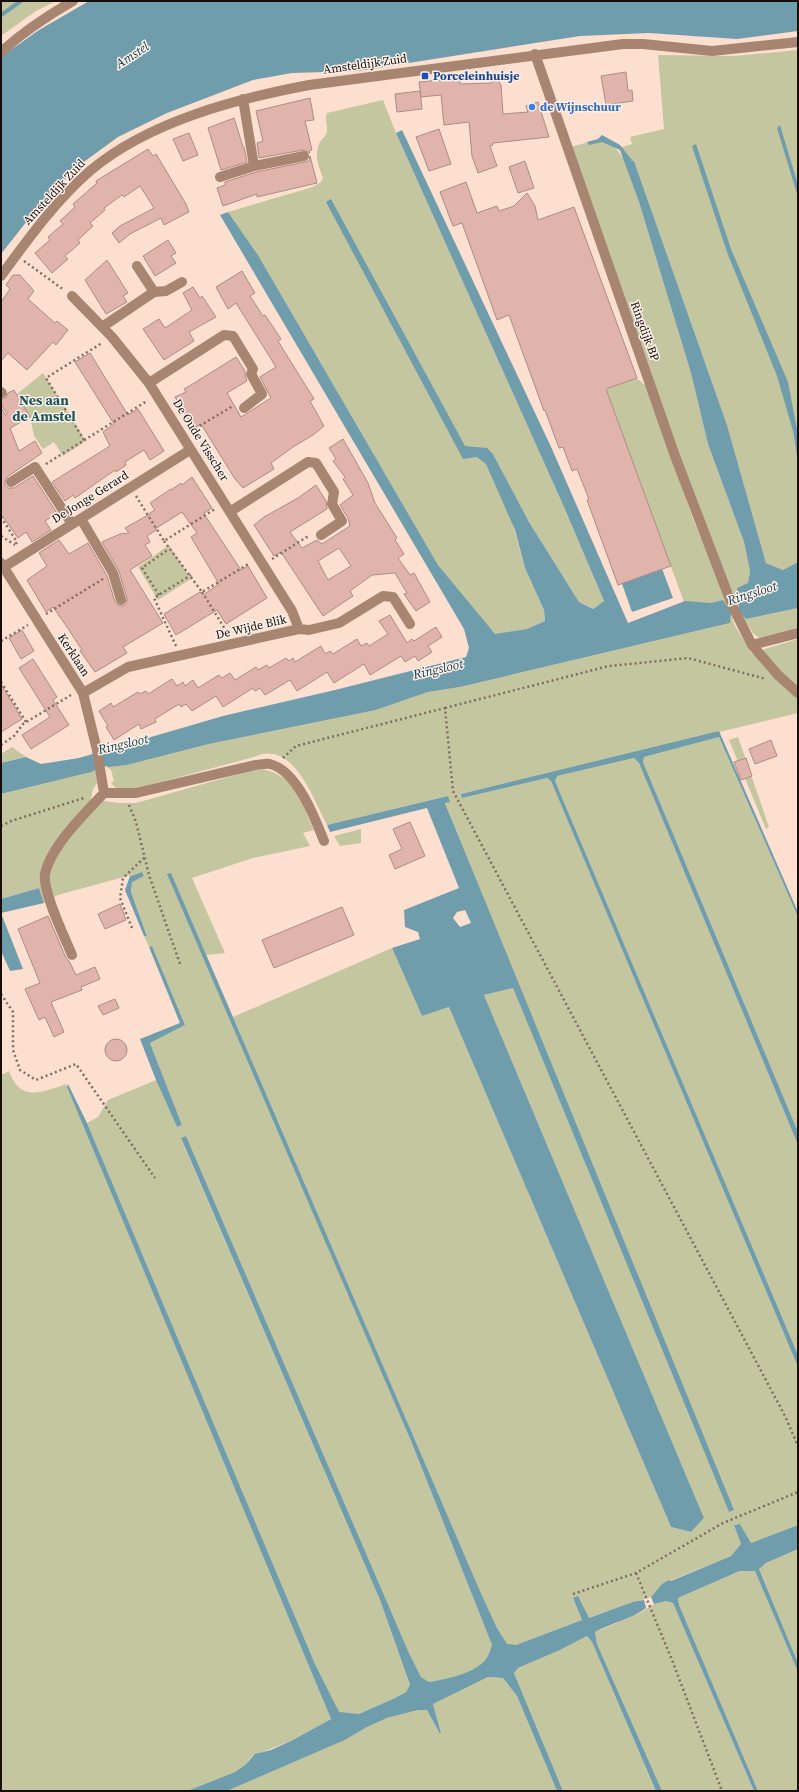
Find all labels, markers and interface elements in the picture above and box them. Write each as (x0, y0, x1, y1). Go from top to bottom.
water label: Amstel (111, 38, 152, 73)
street label: Amsteldijk Zuid (322, 50, 408, 78)
place label: Porceleinhuisje (433, 68, 520, 84)
marker: Porceleinhuisje (420, 71, 430, 81)
place label: de Wijnschuur (540, 99, 621, 115)
marker: de Wijnschuur (527, 102, 537, 112)
street label: Amsteldijk Zuid (19, 156, 89, 228)
street label: Ringdijk BP (627, 299, 663, 363)
district label: Nes aan de Amstel (12, 390, 76, 426)
street label: De Oude Visscher (169, 396, 233, 484)
street label: De Jonge Gerard (49, 467, 132, 527)
water label: Ringsloot (724, 577, 780, 609)
street label: De Wijde Blik (214, 611, 288, 643)
street label: Kerklaan (54, 630, 94, 680)
water label: Ringsloot (410, 655, 465, 683)
water label: Ringsloot (95, 730, 150, 758)

